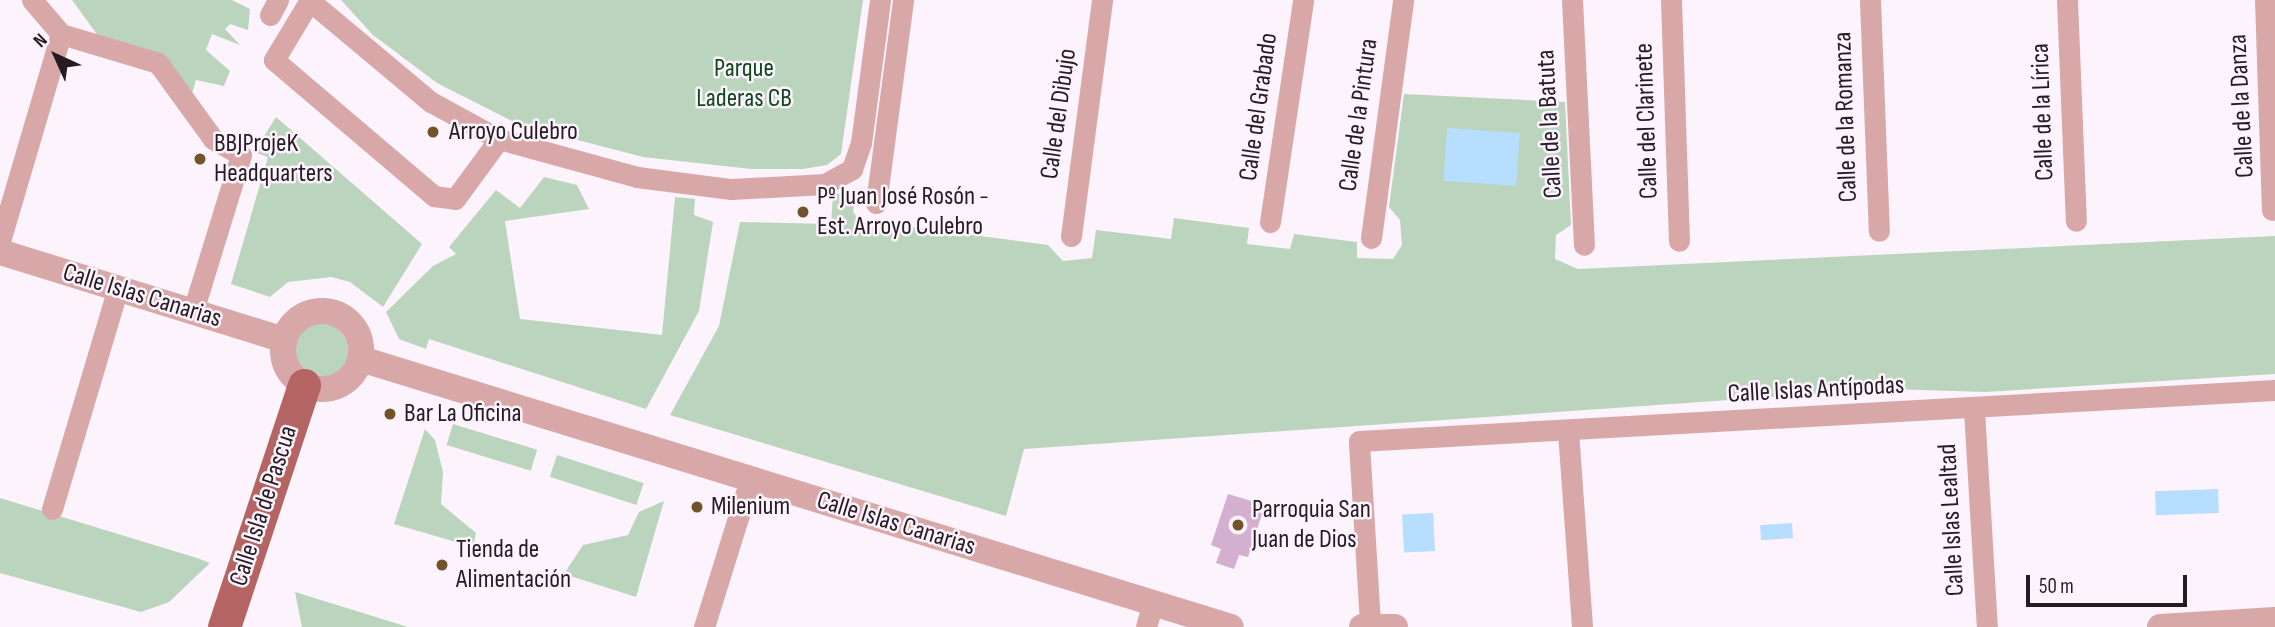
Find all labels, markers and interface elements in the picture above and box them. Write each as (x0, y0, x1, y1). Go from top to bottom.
north arrow (21, 21, 91, 91)
text: N (29, 29, 53, 53)
street label: Calle del Grabado (1233, 31, 1285, 183)
street label: Calle de la Romanza (1827, 31, 1865, 203)
street label: Calle de la Danza (2223, 33, 2261, 179)
street label: Calle de la Pintura (1333, 37, 1385, 193)
street label: Calle del Clarinete (1629, 42, 1665, 200)
street label: Calle de la Lírica (2025, 43, 2061, 181)
street label: Calle del Dibujo (1034, 47, 1084, 181)
street label: Calle de la Batuta (1531, 49, 1569, 199)
park label: Parque Laderas CB (696, 53, 792, 114)
place label: Arroyo Culebro (449, 116, 578, 148)
marker: Arroyo Culebro (423, 122, 443, 142)
place label: BBJProjeK Headquarters (214, 128, 333, 190)
marker: BBJProjeK Headquarters (192, 151, 208, 167)
place label: Pº Juan José Rosón - Est. Arroyo Culebro (817, 181, 989, 242)
marker: Pº Juan José Rosón - Est. Arroyo Culebro (795, 204, 811, 220)
street label: Calle Islas Canarias (59, 257, 225, 335)
street label: Calle Islas Antípodas (1727, 370, 1905, 410)
place label: Bar La Oficina (404, 398, 522, 430)
marker: Bar La Oficina (382, 406, 398, 422)
street label: Calle Isla de Pascua (223, 422, 305, 590)
street label: Calle Islas Lealtad (1932, 443, 1972, 597)
street label: Calle Islas Canarias (813, 485, 979, 563)
place label: Milenium (711, 491, 790, 523)
place label: Parroquia San Juan de Dios (1252, 494, 1371, 556)
marker: Milenium (689, 499, 705, 515)
marker: Parroquia San Juan de Dios (1230, 517, 1246, 533)
place label: Tienda de Alimentación (456, 534, 571, 596)
marker: Tienda de Alimentación (434, 557, 450, 573)
scale bar (2030, 560, 2191, 604)
text: 50 m (2039, 574, 2074, 599)

